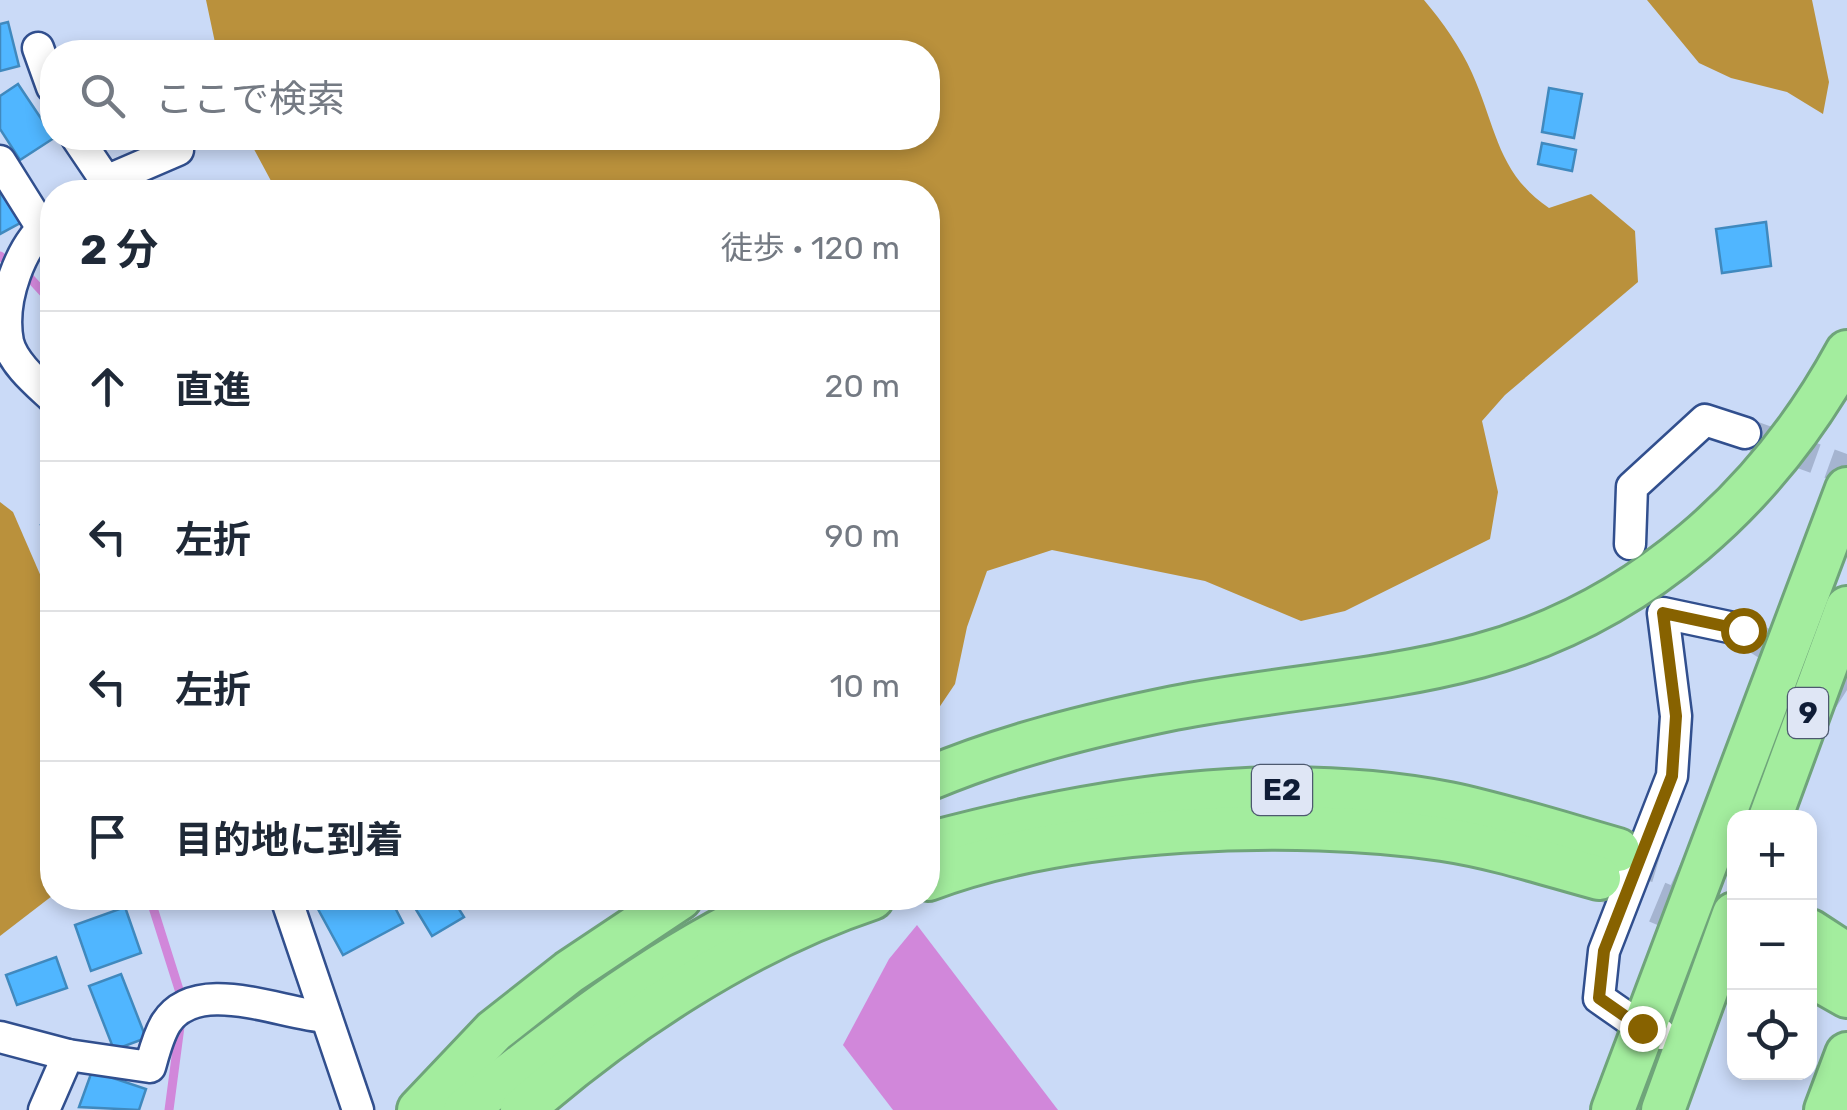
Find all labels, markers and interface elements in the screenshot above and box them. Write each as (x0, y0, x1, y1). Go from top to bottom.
search box (40, 40, 940, 150)
icon: search (75, 68, 130, 123)
text: ここで検索 (155, 76, 345, 122)
text: 2 分 (80, 225, 158, 275)
text: 徒歩 · 120 m (721, 229, 900, 267)
icon: ahead (80, 359, 135, 414)
text: 直進 (175, 367, 251, 413)
text: 20 m (825, 367, 900, 405)
icon: left (80, 509, 135, 564)
text: 左折 (175, 517, 251, 563)
text: 90 m (824, 517, 900, 555)
route start (1721, 608, 1767, 654)
icon: left (80, 659, 135, 714)
text: 左折 (175, 667, 251, 713)
text: 10 m (830, 667, 900, 705)
road number: 9 (1788, 688, 1828, 738)
road number: E2 (1252, 765, 1312, 815)
icon: arrive (80, 809, 135, 864)
map controls (1727, 810, 1817, 1080)
button: + (1727, 810, 1817, 900)
text: 目的地に到着 (175, 817, 403, 863)
button: − (1727, 900, 1817, 990)
button: locate (1727, 990, 1817, 1080)
route end (1620, 1006, 1666, 1052)

